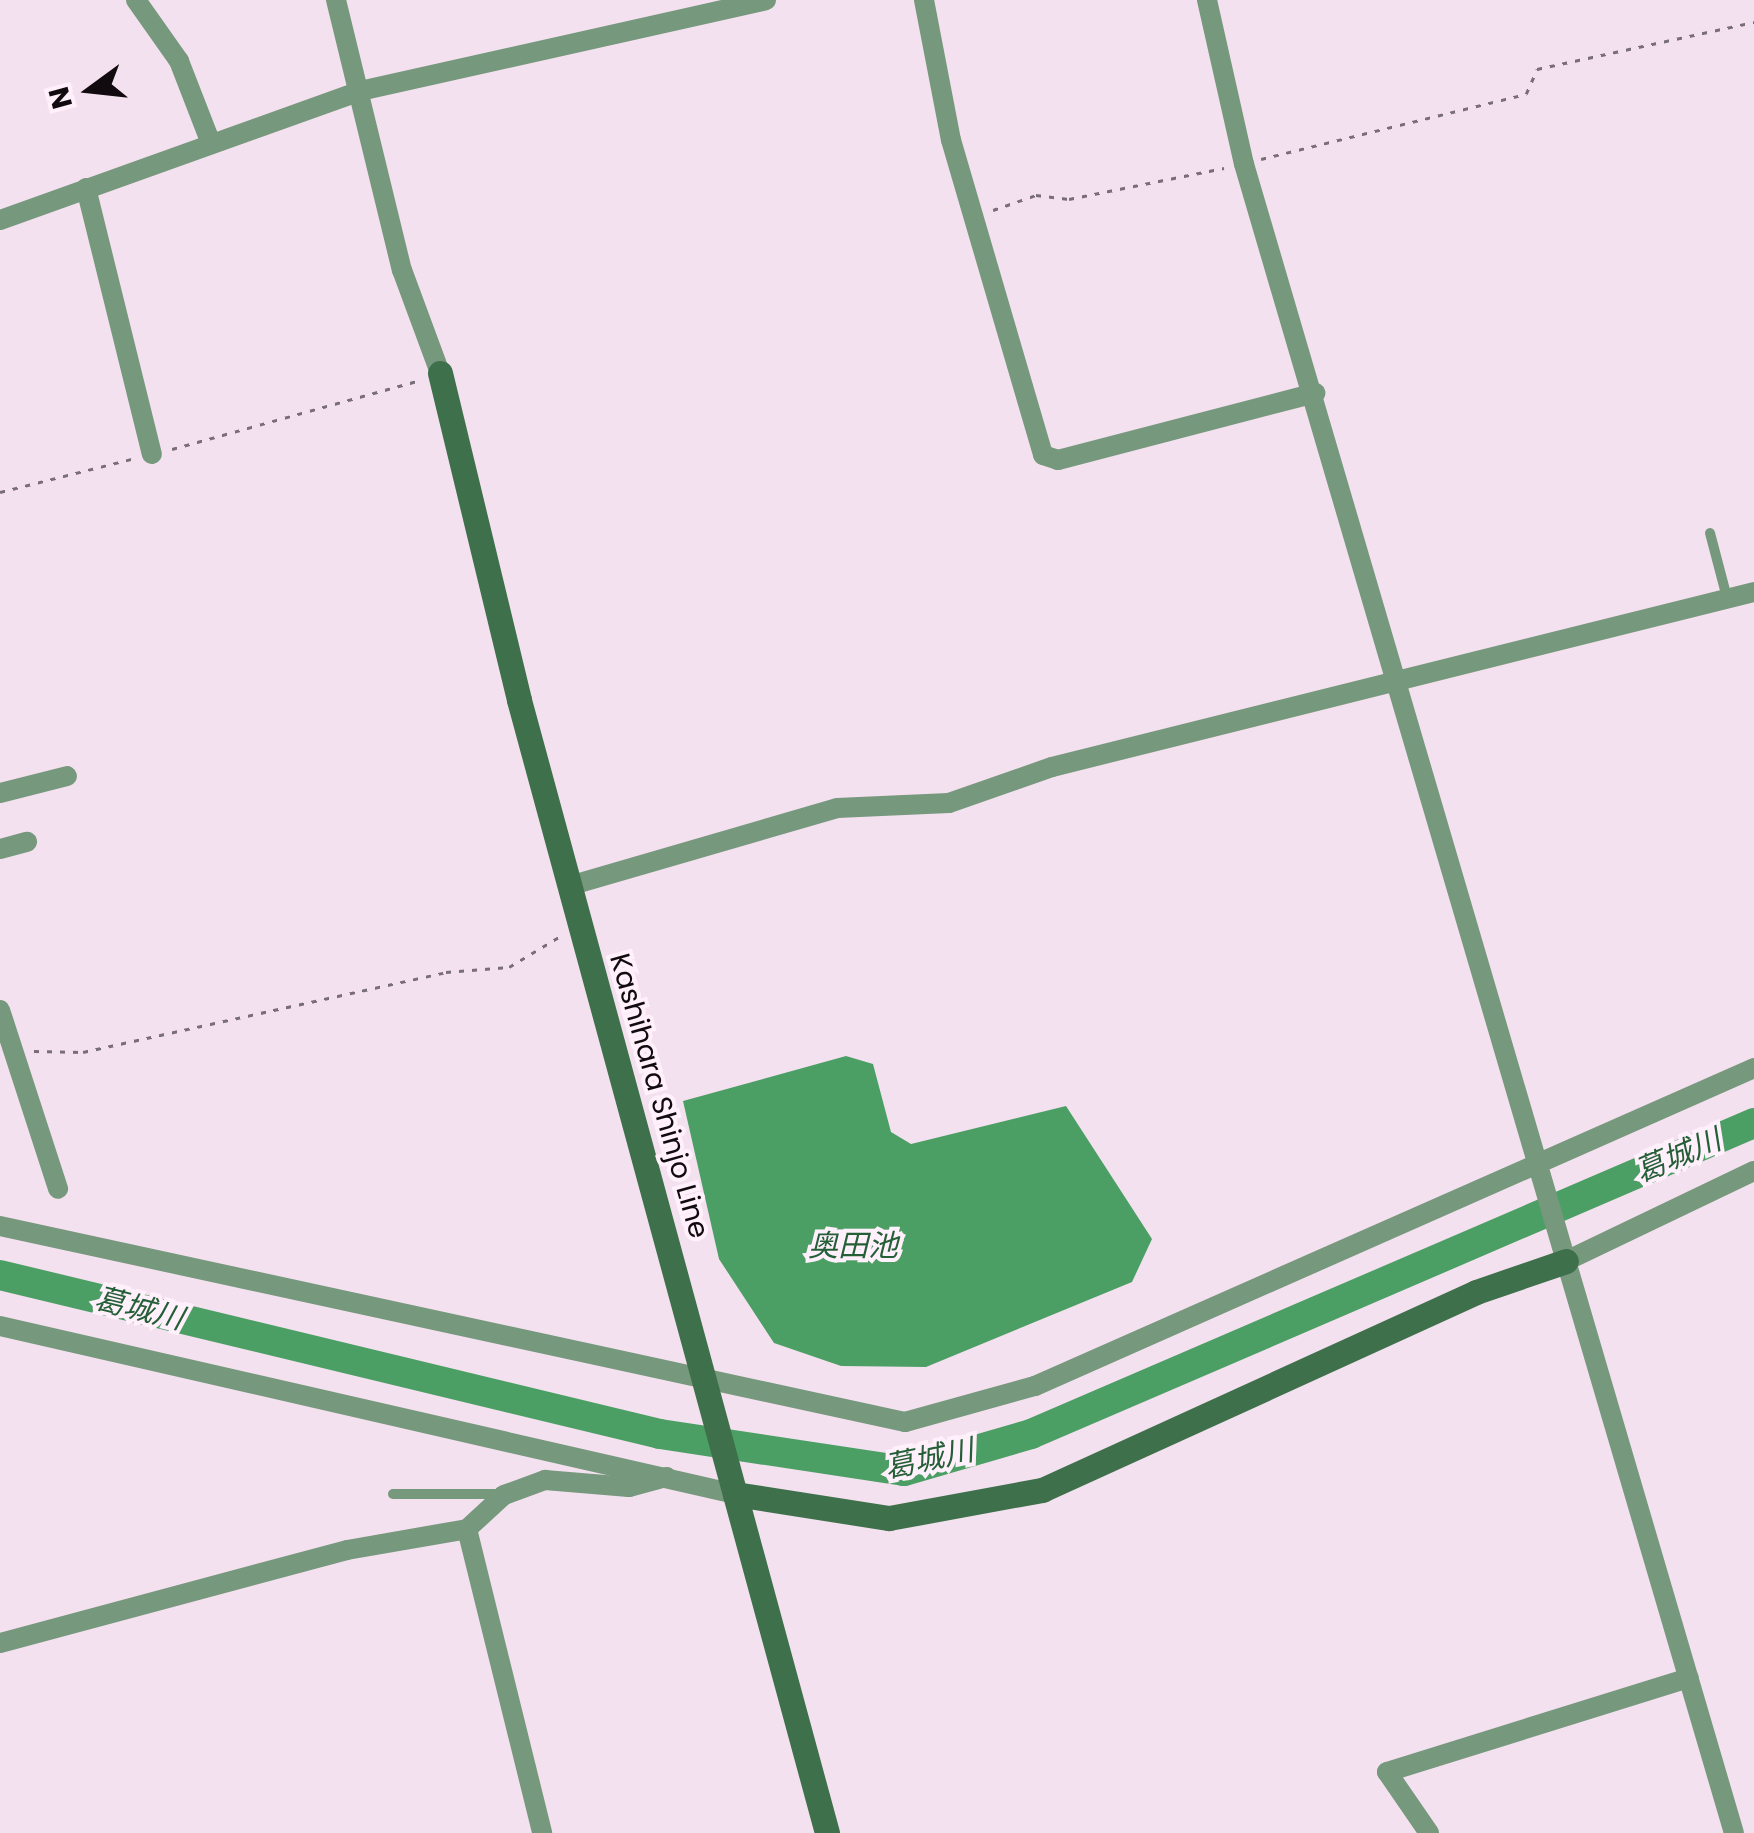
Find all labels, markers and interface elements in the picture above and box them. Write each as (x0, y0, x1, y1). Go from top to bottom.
north arrow (40, 40, 140, 140)
text: N (39, 83, 82, 113)
street label: Kashihara Shinjo Line (602, 950, 716, 1242)
water label: 葛城川 (1630, 1122, 1726, 1190)
water label: 奥田池 (808, 1228, 898, 1264)
water label: 葛城川 (91, 1281, 187, 1337)
water label: 葛城川 (881, 1432, 977, 1486)

